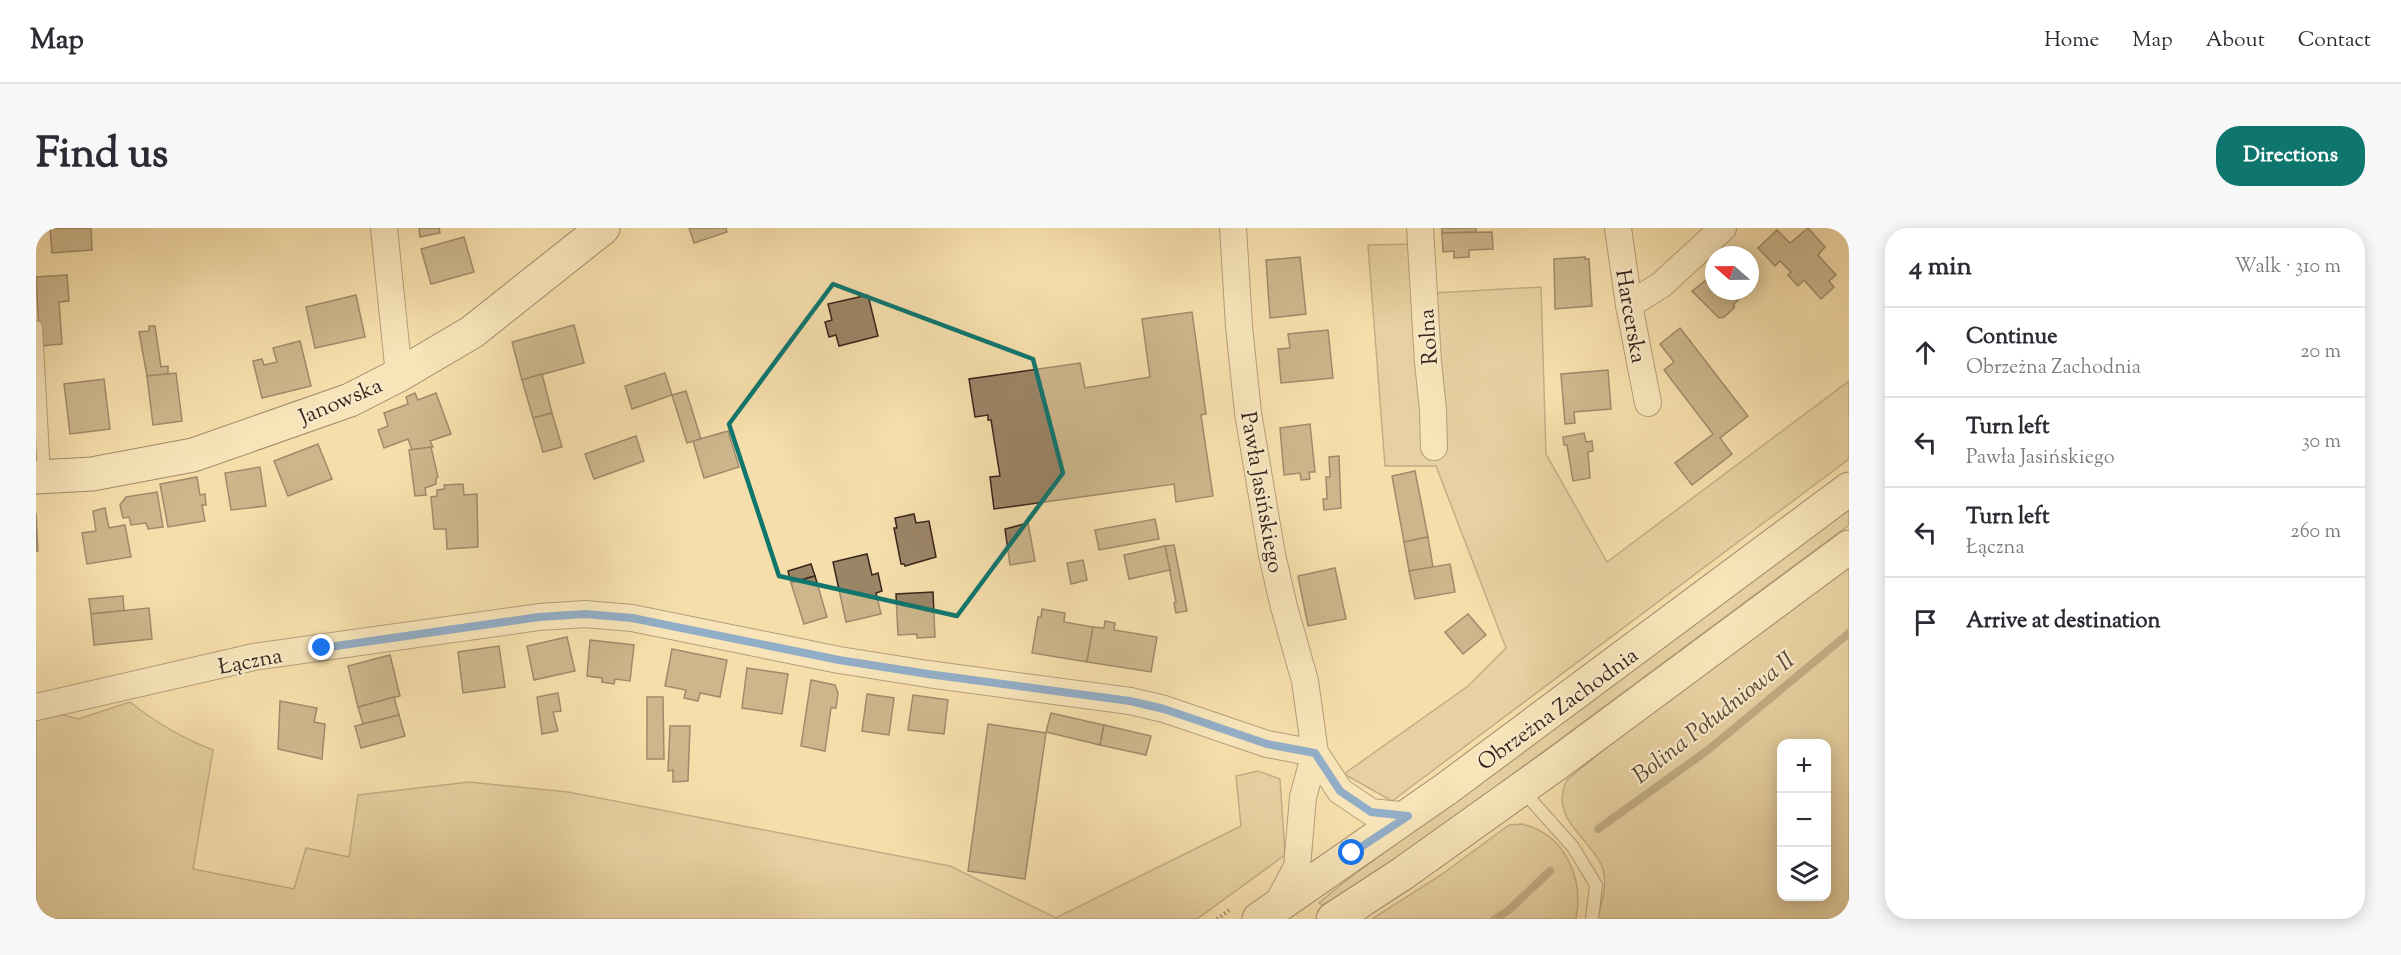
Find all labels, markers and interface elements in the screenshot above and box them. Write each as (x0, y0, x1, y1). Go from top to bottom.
text: Map (30, 21, 84, 61)
text: Home (2044, 26, 2099, 56)
text: Map (2132, 26, 2173, 56)
text: About (2206, 26, 2265, 56)
text: Contact (2298, 26, 2371, 56)
text: Find us (36, 126, 168, 186)
button: Directions (2216, 126, 2365, 186)
north arrow (1705, 246, 1759, 300)
text: 4 min (1909, 249, 1972, 286)
text: Walk · 310 m (2234, 253, 2341, 282)
street label: Harcerska (1605, 267, 1653, 366)
street label: Rolna (1412, 308, 1448, 366)
text: Continue (1966, 322, 2057, 354)
icon: ahead (1909, 336, 1942, 369)
text: 20 m (2300, 338, 2341, 367)
text: Obrzeżna Zachodnia (1966, 354, 2141, 383)
street label: Janowska (294, 371, 388, 435)
street label: Pawła Jasińskiego (1230, 409, 1290, 576)
text: Turn left (1966, 412, 2049, 444)
icon: left (1909, 426, 1942, 459)
text: 30 m (2302, 428, 2341, 457)
text: Pawła Jasińskiego (1966, 444, 2115, 473)
text: Turn left (1966, 502, 2049, 534)
icon: left (1909, 516, 1942, 549)
text: 260 m (2290, 518, 2341, 547)
text: Łączna (1966, 534, 2025, 563)
icon: arrive (1909, 606, 1942, 639)
text: Arrive at destination (1966, 606, 2161, 638)
route end (308, 634, 334, 660)
street label: Łączna (216, 641, 285, 685)
street label: Obrzeżna Zachodnia (1472, 641, 1646, 780)
water label: Bolina Południowa II (1626, 644, 1803, 793)
map controls (1777, 739, 1831, 901)
button: + (1777, 739, 1831, 793)
button: − (1777, 793, 1831, 847)
route start (1338, 839, 1364, 865)
button: layers (1777, 847, 1831, 901)

